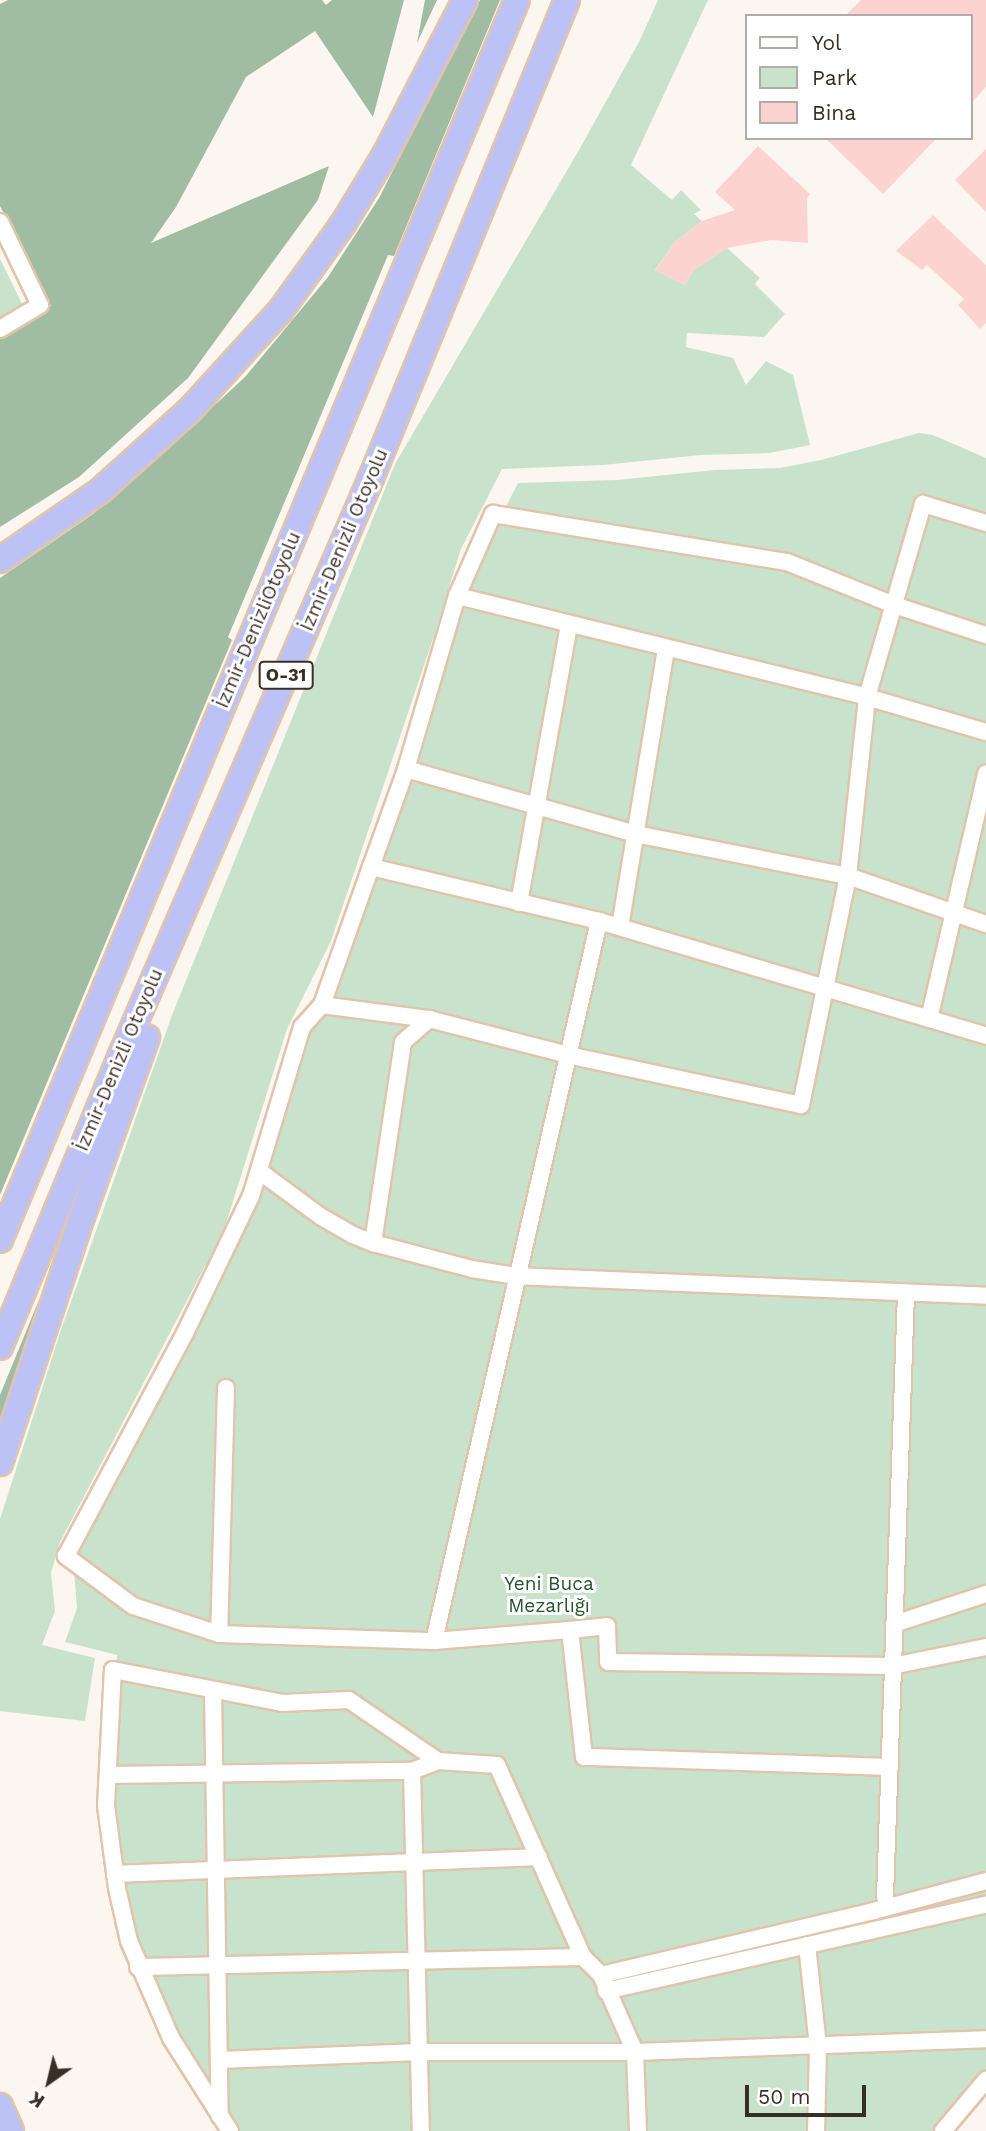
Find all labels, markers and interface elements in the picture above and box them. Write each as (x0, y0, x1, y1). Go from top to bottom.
legend (744, 14, 972, 140)
text: Yol (812, 30, 842, 55)
text: Park (812, 65, 857, 90)
text: Bina (812, 100, 856, 125)
street label: İzmir-Denizli Otoyolu (295, 445, 393, 635)
street label: İzmir-DenizliOtoyolu (211, 528, 305, 712)
road number: O-31 (258, 660, 314, 690)
street label: İzmir-Denizli Otoyolu (70, 965, 168, 1155)
park label: Yeni Buca Mezarlığı (504, 1573, 594, 1617)
north arrow (14, 2047, 84, 2117)
scale bar (748, 2072, 869, 2116)
text: 50 m (758, 2084, 810, 2109)
text: K (25, 2087, 49, 2113)

